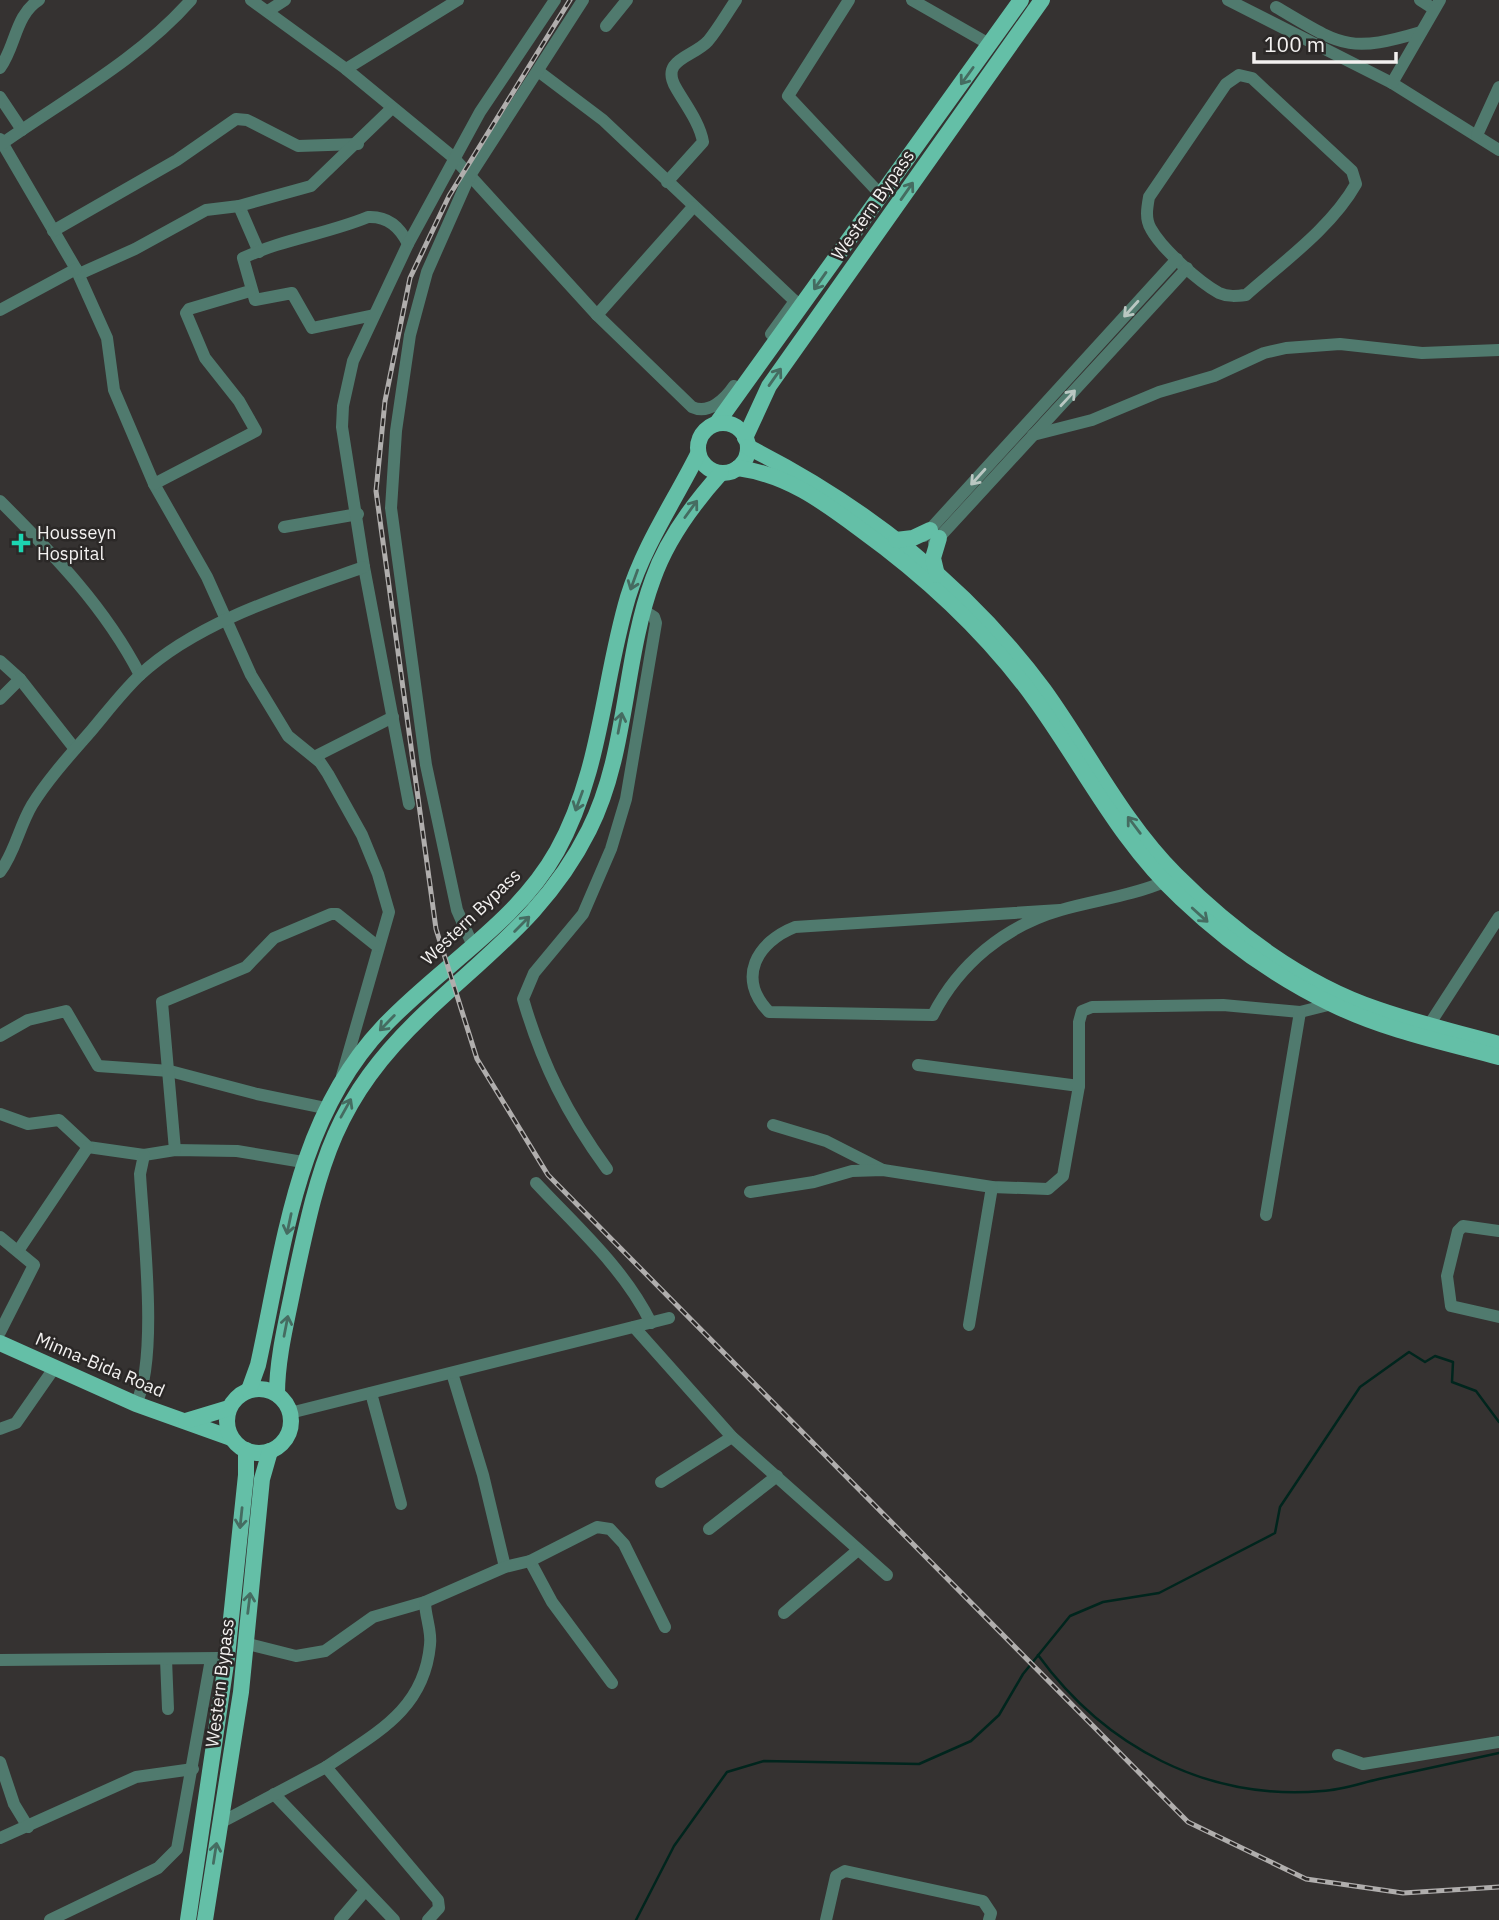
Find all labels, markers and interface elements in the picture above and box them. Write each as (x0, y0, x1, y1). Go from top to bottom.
scale bar (1254, 21, 1396, 65)
text: 100 m (1264, 30, 1325, 58)
one-way arrow (960, 66, 974, 85)
street label: Western Bypass (826, 145, 919, 264)
one-way arrow (900, 182, 914, 201)
one-way arrow (813, 271, 828, 290)
one-way arrow (1123, 300, 1139, 318)
one-way arrow (768, 368, 782, 387)
one-way arrow (1060, 389, 1076, 407)
one-way arrow (969, 468, 986, 485)
one-way arrow (684, 501, 699, 519)
place label: Housseyn Hospital (37, 521, 116, 565)
marker: Housseyn Hospital (11, 533, 31, 553)
one-way arrow (627, 569, 639, 591)
one-way arrow (614, 712, 627, 735)
one-way arrow (572, 789, 585, 811)
one-way arrow (1126, 816, 1141, 835)
street label: Western Bypass (416, 863, 525, 970)
one-way arrow (1190, 907, 1208, 923)
one-way arrow (514, 915, 531, 932)
one-way arrow (378, 1015, 395, 1032)
one-way arrow (340, 1098, 353, 1119)
one-way arrow (281, 1213, 294, 1235)
one-way arrow (280, 1315, 294, 1338)
street label: Minna-Bida Road (32, 1327, 168, 1402)
one-way arrow (235, 1507, 248, 1529)
one-way arrow (243, 1592, 256, 1615)
street label: Western Bypass (200, 1617, 239, 1749)
one-way arrow (209, 1842, 222, 1864)

